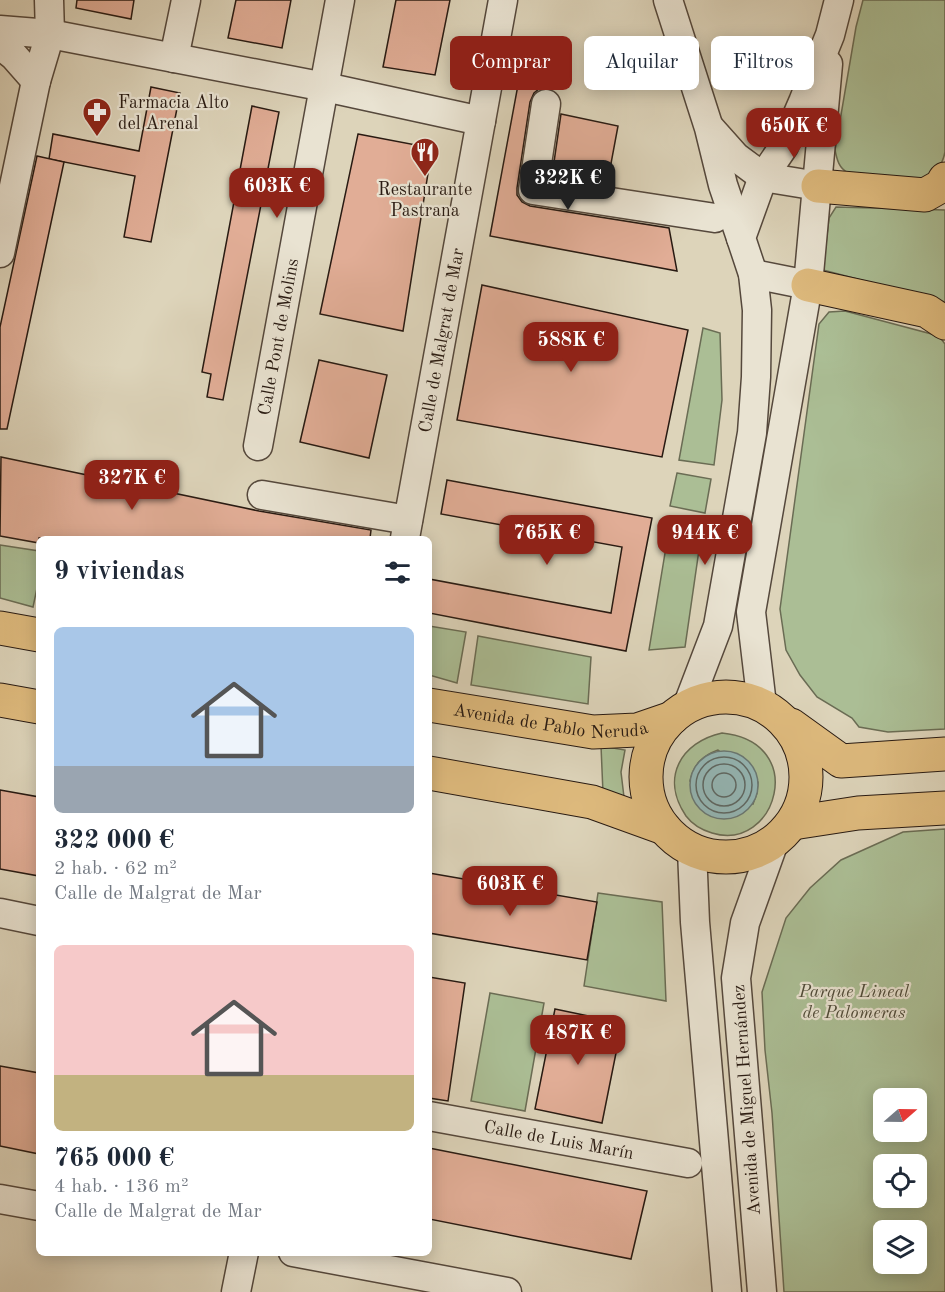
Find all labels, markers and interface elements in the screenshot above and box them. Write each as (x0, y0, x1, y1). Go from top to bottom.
chip: Comprar (450, 36, 572, 90)
chip: Alquilar (584, 36, 699, 90)
chip: Filtros (711, 36, 814, 90)
place label: Farmacia Alto del Arenal (118, 94, 229, 133)
pharmacy icon: Farmacia Alto del Arenal (81, 96, 113, 138)
pin: 650K € (745, 108, 843, 159)
text: 650K € (760, 117, 828, 137)
restaurant icon: Restaurante Pastrana (409, 136, 441, 178)
pin: 322K € (519, 160, 617, 211)
pin: 603K € (228, 168, 326, 219)
text: 322K € (534, 169, 602, 189)
text: 603K € (243, 177, 311, 197)
place label: Restaurante Pastrana (378, 181, 472, 220)
street label: Calle de Malgrat de Mar (416, 246, 468, 434)
street label: Calle Pont de Molins (256, 257, 302, 417)
pin: 588K € (522, 322, 620, 373)
text: 588K € (537, 331, 605, 351)
pin: 327K € (83, 460, 181, 511)
text: 327K € (98, 469, 166, 489)
pin: 765K € (498, 515, 596, 566)
pin: 944K € (656, 515, 754, 566)
text: 765K € (513, 524, 581, 544)
text: 944K € (671, 524, 739, 544)
icon: filters (381, 556, 414, 589)
text: 9 viviendas (54, 559, 184, 585)
icon: home (180, 666, 288, 774)
street label: Avenida de Pablo Neruda (452, 701, 651, 742)
text: 322 000 € (54, 828, 174, 854)
text: 2 hab. · 62 m² (54, 859, 177, 879)
pin: 603K € (461, 866, 559, 917)
text: 603K € (476, 875, 544, 895)
text: Calle de Malgrat de Mar (54, 884, 262, 904)
park label: Parque Lineal de Palomeras (798, 983, 910, 1022)
icon: home (180, 984, 288, 1092)
street label: Avenida de Miguel Hernández (730, 984, 764, 1216)
pin: 487K € (529, 1015, 627, 1066)
text: 487K € (544, 1024, 612, 1044)
north arrow (873, 1088, 927, 1142)
map controls (873, 1088, 927, 1274)
street label: Calle de Luis Marín (482, 1118, 635, 1163)
text: 765 000 € (54, 1146, 174, 1172)
button: locate (873, 1154, 927, 1208)
text: 4 hab. · 136 m² (54, 1177, 188, 1197)
text: Calle de Malgrat de Mar (54, 1202, 262, 1222)
button: layers (873, 1220, 927, 1274)

